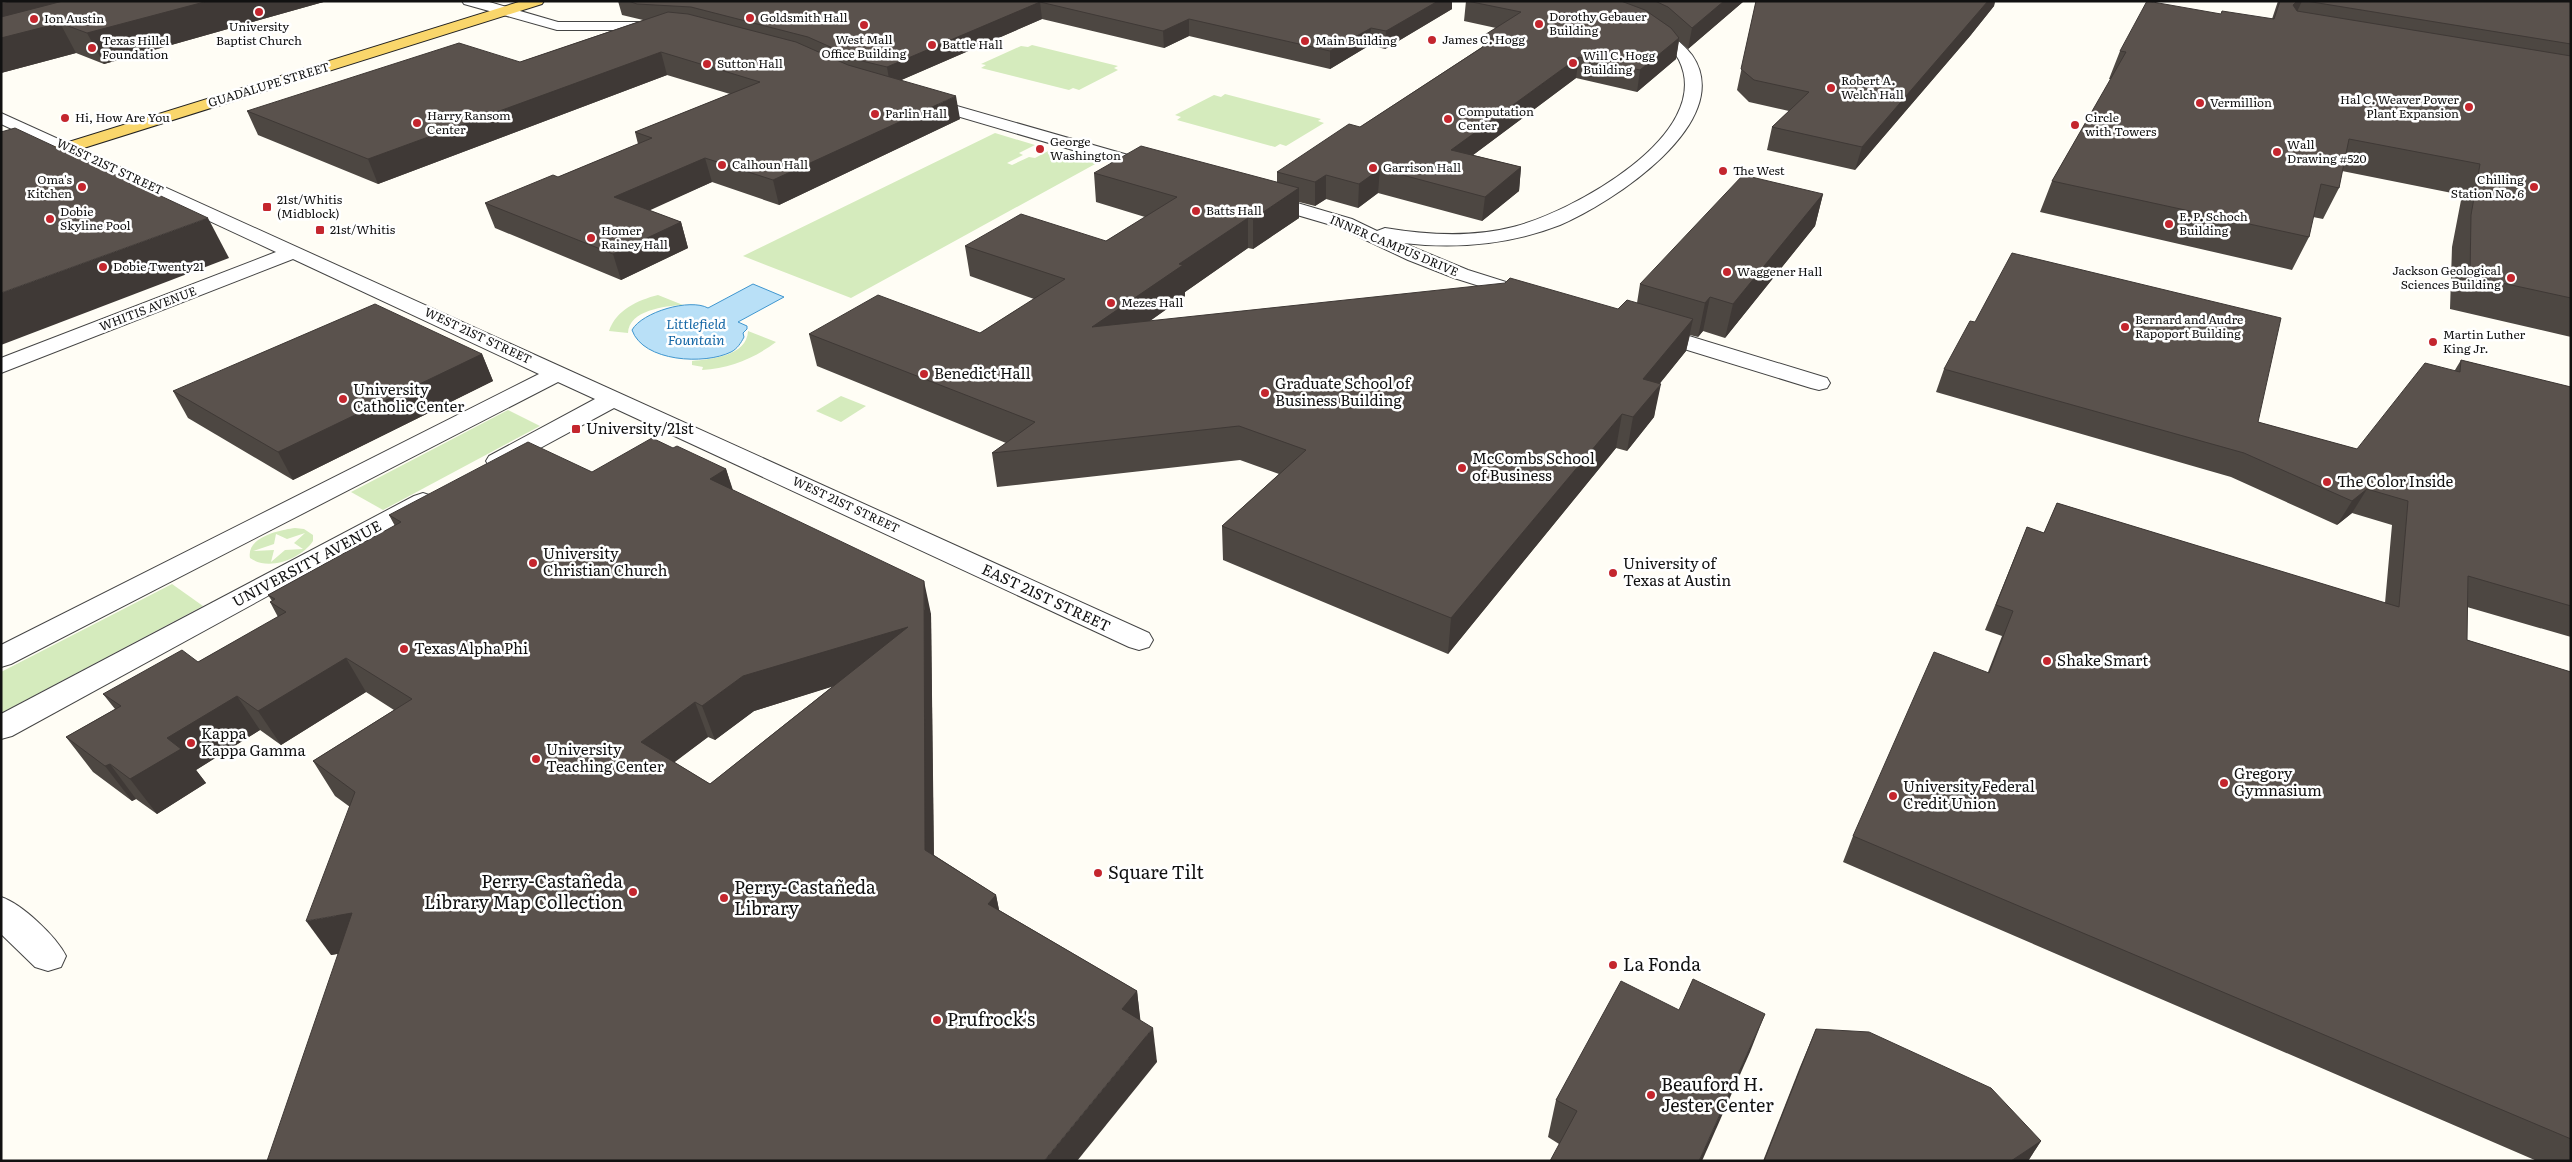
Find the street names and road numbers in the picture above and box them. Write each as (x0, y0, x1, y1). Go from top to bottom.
street label: GUADALUPE STREET (206, 57, 332, 111)
street label: WEST 21ST STREET (54, 133, 167, 199)
street label: INNER CAMPUS DRIVE (1327, 210, 1462, 281)
street label: WHITIS AVENUE (96, 281, 199, 335)
street label: WEST 21ST STREET (422, 302, 535, 368)
street label: WEST 21ST STREET (790, 471, 903, 537)
street label: UNIVERSITY AVENUE (227, 513, 385, 612)
street label: EAST 21ST STREET (978, 557, 1115, 637)

